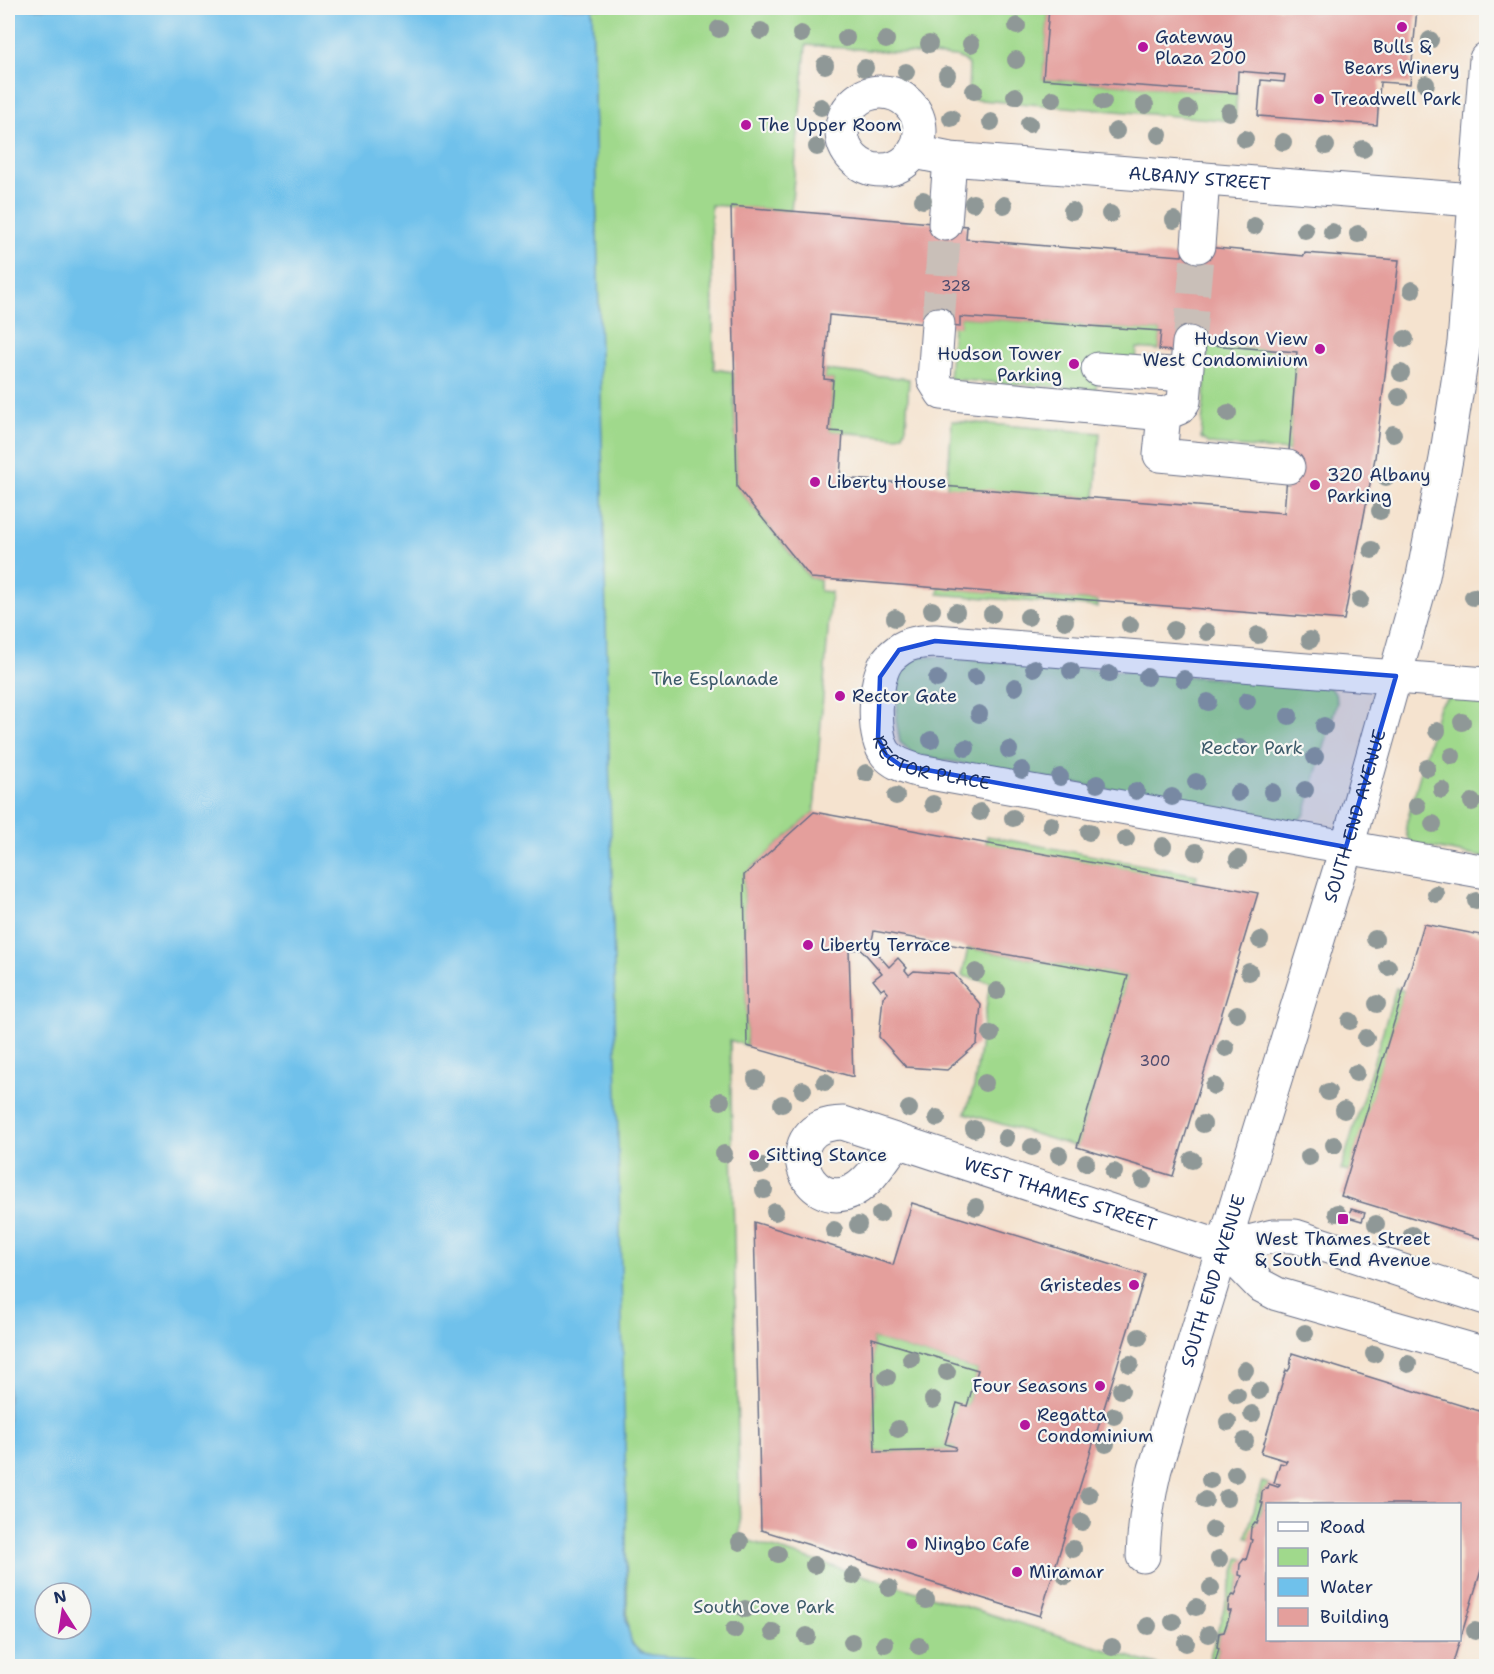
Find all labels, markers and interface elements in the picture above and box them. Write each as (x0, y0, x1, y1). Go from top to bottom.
marker: Bulls & Bears Winery (1395, 20, 1409, 34)
place label: Gateway Plaza 200 (1155, 25, 1247, 70)
place label: Bulls & Bears Winery (1344, 35, 1460, 80)
marker: Gateway Plaza 200 (1136, 40, 1150, 54)
place label: Treadwell Park (1331, 87, 1461, 111)
marker: Treadwell Park (1312, 92, 1326, 106)
place label: The Upper Room (758, 113, 902, 137)
marker: The Upper Room (739, 118, 753, 132)
street label: ALBANY STREET (1127, 161, 1272, 196)
house number: 328 (941, 276, 971, 296)
place label: Hudson View West Condominium (1142, 327, 1308, 372)
place label: Hudson Tower Parking (937, 342, 1062, 387)
marker: Hudson View West Condominium (1313, 342, 1327, 356)
marker: Hudson Tower Parking (1067, 357, 1081, 371)
place label: 320 Albany Parking (1327, 463, 1431, 508)
place label: Liberty House (827, 470, 947, 494)
marker: Liberty House (808, 475, 822, 489)
marker: 320 Albany Parking (1308, 478, 1322, 492)
park label: The Esplanade (651, 667, 779, 691)
place label: Rector Gate (852, 684, 957, 708)
marker: Rector Gate (833, 689, 847, 703)
street label: SOUTH END AVENUE (1318, 726, 1392, 906)
street label: RECTOR PLACE (867, 733, 992, 795)
park label: Rector Park (1201, 736, 1303, 760)
place label: Liberty Terrace (820, 933, 951, 957)
marker: Liberty Terrace (801, 938, 815, 952)
house number: 300 (1139, 1051, 1171, 1071)
place label: Sitting Stance (766, 1143, 887, 1167)
marker: Sitting Stance (747, 1148, 761, 1162)
street label: WEST THAMES STREET (961, 1151, 1160, 1237)
street label: SOUTH END AVENUE (1175, 1191, 1251, 1370)
marker: West Thames Street & South End Avenue (1336, 1212, 1350, 1226)
place label: West Thames Street & South End Avenue (1255, 1227, 1431, 1272)
place label: Gristedes (1040, 1273, 1122, 1297)
marker: Gristedes (1127, 1278, 1141, 1292)
place label: Four Seasons (973, 1374, 1088, 1398)
marker: Four Seasons (1093, 1379, 1107, 1393)
place label: Regatta Condominium (1037, 1403, 1153, 1448)
marker: Regatta Condominium (1018, 1418, 1032, 1432)
legend (1266, 1503, 1461, 1641)
text: Road (1320, 1515, 1365, 1539)
place label: Ningbo Cafe (924, 1532, 1030, 1556)
marker: Ningbo Cafe (905, 1537, 919, 1551)
text: Park (1320, 1545, 1359, 1569)
place label: Miramar (1029, 1560, 1104, 1584)
marker: Miramar (1010, 1565, 1024, 1579)
text: Water (1320, 1575, 1373, 1599)
north arrow (33, 1581, 93, 1641)
text: N (52, 1585, 68, 1608)
park label: South Cove Park (693, 1595, 835, 1619)
text: Building (1320, 1605, 1389, 1629)

